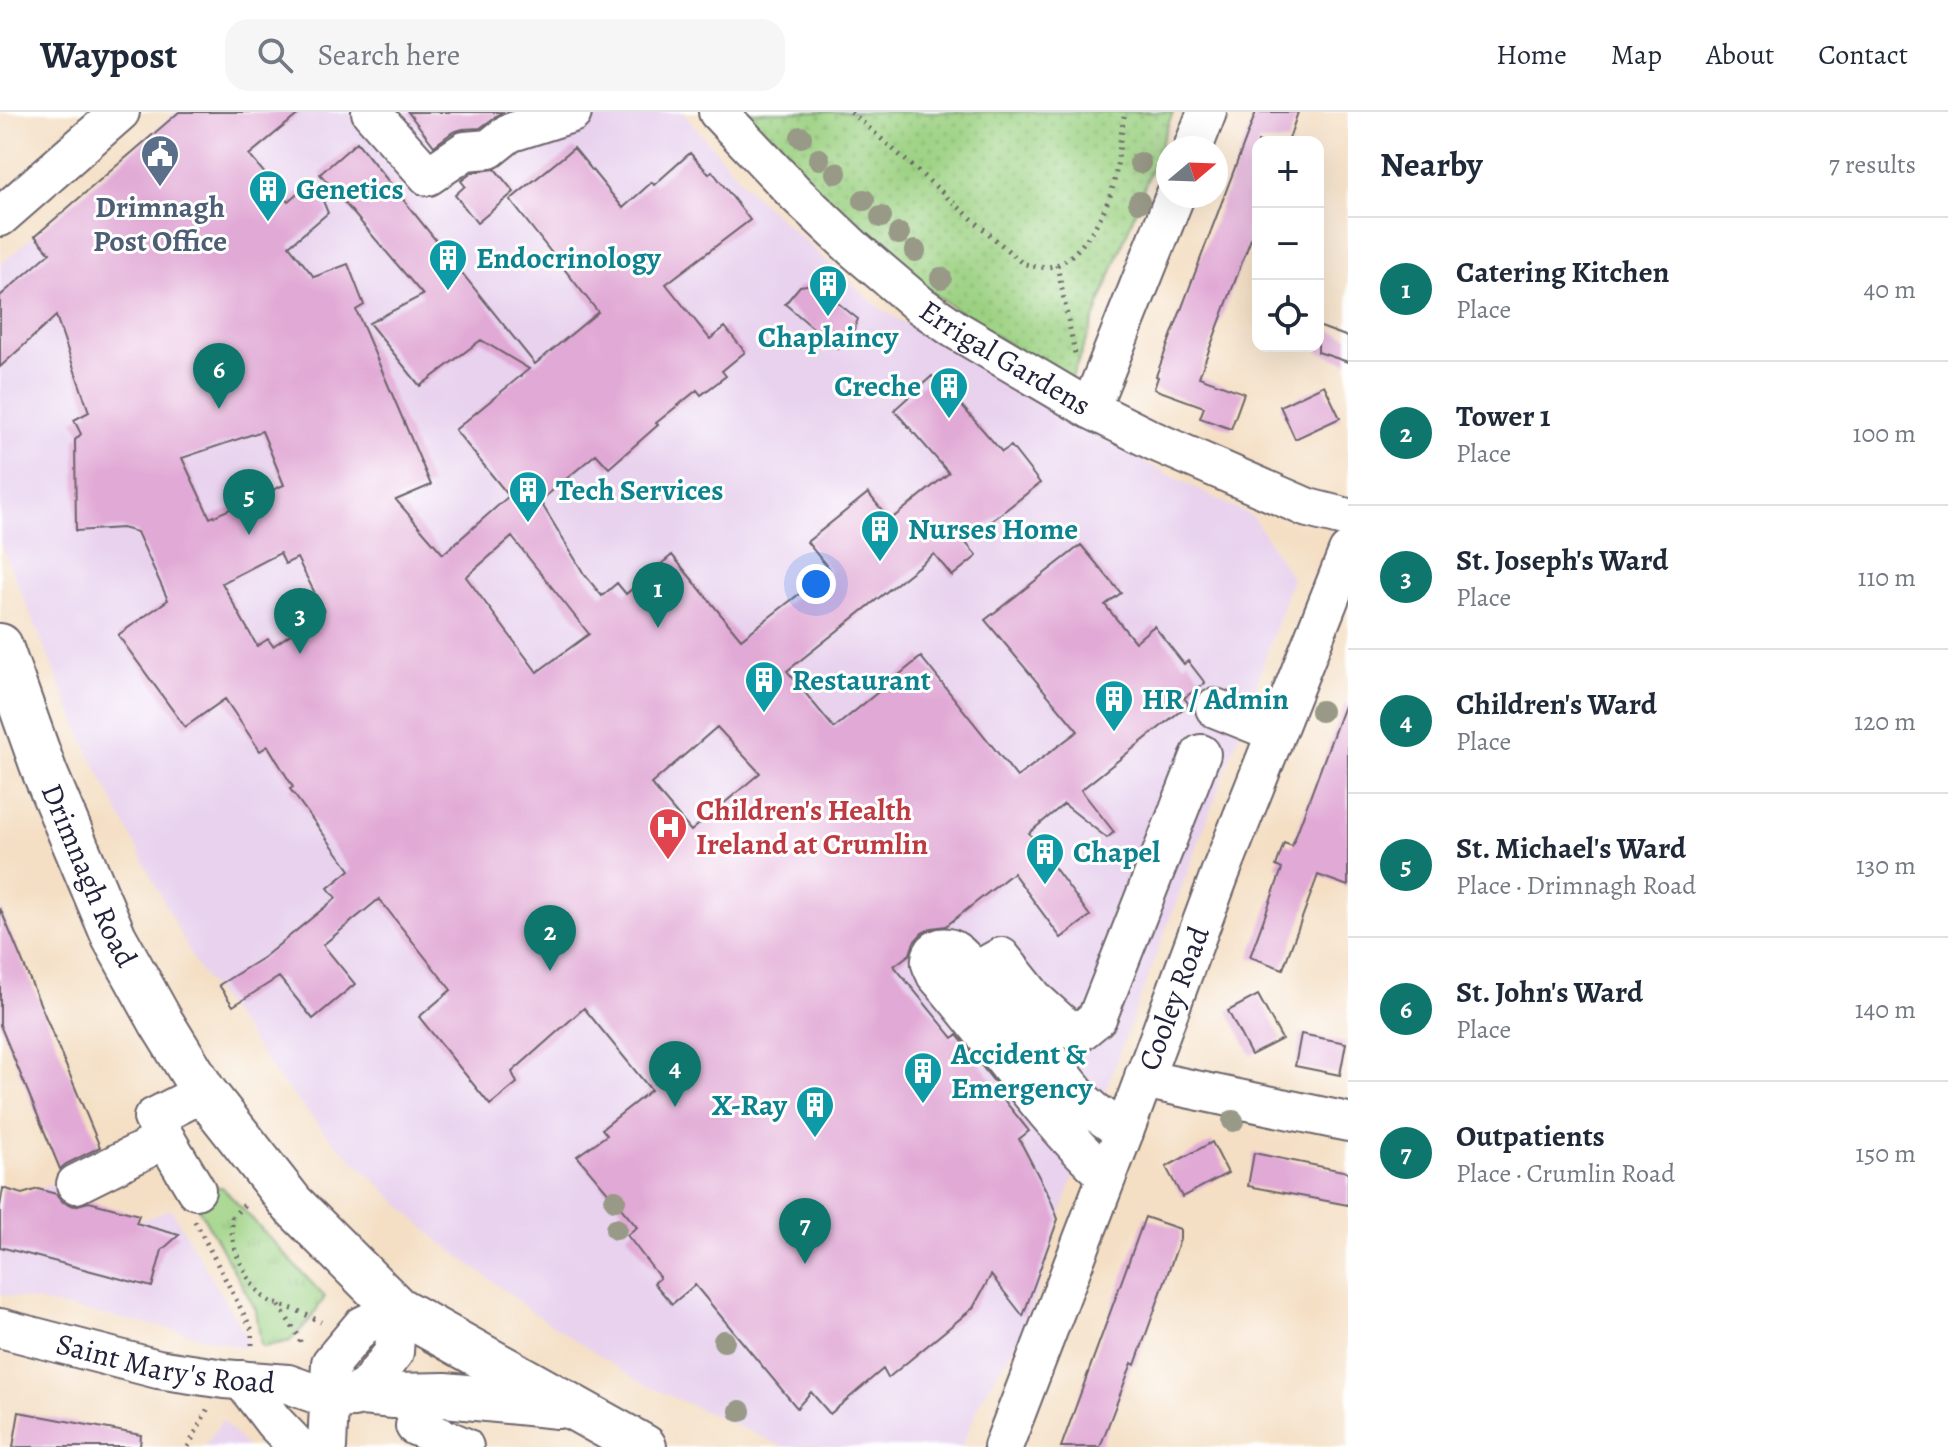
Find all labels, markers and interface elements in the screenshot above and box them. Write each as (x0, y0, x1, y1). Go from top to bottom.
search box (225, 19, 785, 91)
text: Waypost (40, 29, 177, 81)
icon: search (253, 33, 297, 77)
text: Search here (317, 35, 460, 75)
text: Home (1496, 36, 1567, 74)
text: Map (1611, 36, 1662, 74)
text: About (1706, 36, 1774, 74)
text: Contact (1818, 36, 1908, 74)
public building icon: Drimnagh Post Office (139, 133, 181, 188)
north arrow (1156, 136, 1228, 208)
map controls (1252, 136, 1324, 352)
button: + (1252, 136, 1324, 208)
text: Nearby (1380, 141, 1483, 188)
text: 7 results (1829, 147, 1916, 182)
building icon: Genetics (247, 168, 289, 223)
place label: Genetics (296, 169, 404, 209)
place label: Drimnagh Post Office (93, 187, 227, 261)
button: − (1252, 208, 1324, 280)
building icon: Endocrinology (427, 237, 469, 292)
place label: Endocrinology (476, 238, 662, 278)
text: Catering Kitchen (1456, 252, 1669, 292)
building icon: Chaplaincy (807, 263, 849, 318)
text: 1 (1401, 272, 1411, 307)
text: 40 m (1864, 272, 1916, 307)
button: locate (1252, 280, 1324, 352)
street label: Errigal Gardens (912, 291, 1098, 425)
text: Place (1456, 292, 1511, 327)
place label: Chaplaincy (758, 317, 899, 357)
pin: 6 (193, 343, 245, 409)
building icon: Creche (928, 365, 970, 420)
place label: Creche (834, 366, 921, 406)
text: Tower 1 (1456, 396, 1551, 436)
text: 2 (1400, 416, 1412, 451)
text: 100 m (1853, 416, 1916, 451)
text: Place (1456, 436, 1511, 471)
pin: 5 (223, 469, 275, 535)
building icon: Tech Services (507, 469, 549, 524)
place label: Tech Services (556, 470, 723, 510)
building icon: Nurses Home (859, 508, 901, 563)
place label: Nurses Home (908, 509, 1078, 549)
text: St. Joseph's Ward (1456, 540, 1668, 580)
text: 3 (1400, 560, 1412, 595)
text: 110 m (1858, 560, 1916, 595)
pin: 1 (632, 562, 684, 628)
your location (796, 564, 836, 604)
text: Place (1456, 580, 1511, 615)
pin: 3 (274, 588, 326, 654)
building icon: Restaurant (743, 659, 785, 714)
place label: Restaurant (792, 660, 931, 700)
building icon: HR / Admin (1093, 678, 1135, 733)
place label: HR / Admin (1142, 679, 1289, 719)
text: Children's Ward (1456, 684, 1657, 724)
text: 4 (1400, 704, 1412, 739)
text: 120 m (1854, 704, 1916, 739)
text: Place (1456, 724, 1511, 759)
street label: Drimnagh Road (32, 777, 147, 975)
place label: Children's Health Ireland at Crumlin (696, 790, 928, 864)
hospital icon: Children's Health Ireland at Crumlin (647, 806, 689, 861)
text: St. Michael's Ward (1456, 828, 1686, 868)
building icon: Chapel (1024, 831, 1066, 886)
place label: Chapel (1073, 832, 1160, 872)
text: 5 (1400, 848, 1412, 883)
text: 130 m (1856, 848, 1916, 883)
text: Place · Drimnagh Road (1456, 868, 1696, 903)
pin: 2 (524, 905, 576, 971)
street label: Cooley Road (1129, 920, 1219, 1076)
text: St. John's Ward (1456, 972, 1643, 1012)
text: 6 (1400, 992, 1412, 1027)
text: 140 m (1855, 992, 1916, 1027)
text: Place (1456, 1012, 1511, 1047)
place label: Accident & Emergency (950, 1034, 1093, 1108)
pin: 4 (649, 1041, 701, 1107)
building icon: Accident & Emergency (902, 1050, 944, 1105)
building icon: X-Ray (794, 1084, 836, 1139)
place label: X-Ray (712, 1085, 788, 1125)
text: Outpatients (1456, 1116, 1605, 1156)
text: 7 (1400, 1136, 1412, 1171)
text: 150 m (1855, 1136, 1916, 1171)
text: Place · Crumlin Road (1456, 1156, 1675, 1191)
pin: 7 (779, 1198, 831, 1264)
street label: Saint Mary's Road (52, 1323, 277, 1403)

